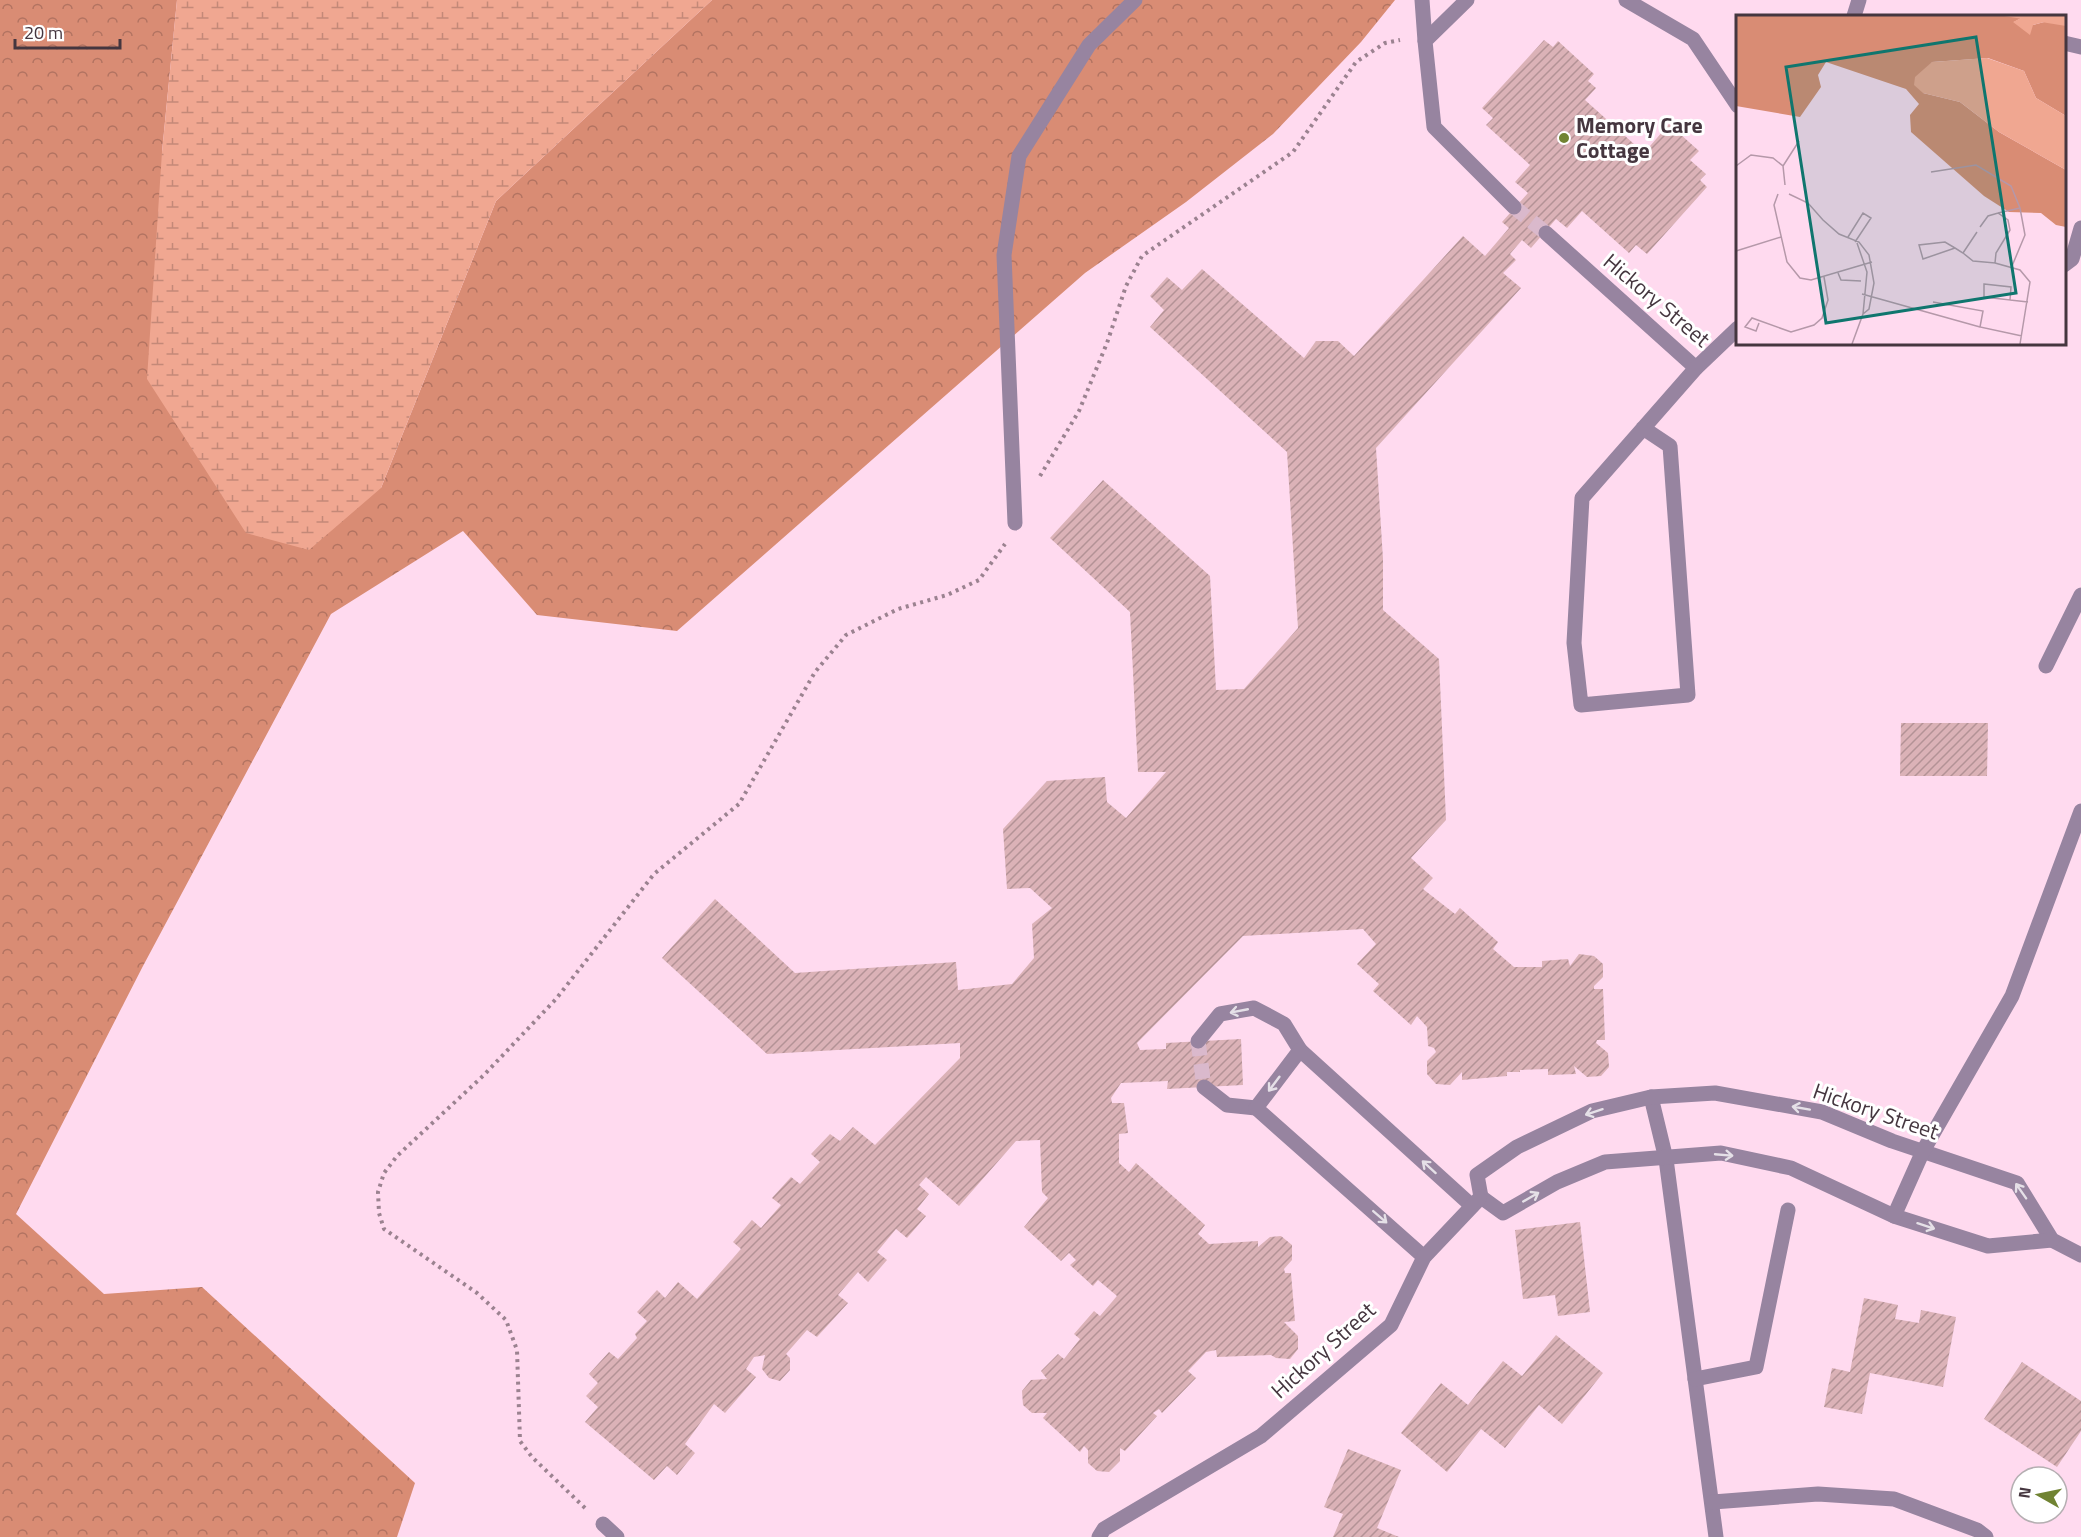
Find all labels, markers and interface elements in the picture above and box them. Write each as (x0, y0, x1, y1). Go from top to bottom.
scale bar (15, 12, 120, 50)
inset map (1736, 15, 2066, 345)
text: 20 m (24, 19, 63, 46)
place label: Memory Care Cottage (1576, 108, 1703, 167)
marker: Memory Care Cottage (1557, 131, 1571, 145)
street label: Hickory Street (1596, 245, 1718, 355)
one-way arrow (1230, 1006, 1250, 1017)
street label: Hickory Street (1809, 1074, 1944, 1148)
one-way arrow (1268, 1076, 1281, 1092)
one-way arrow (1792, 1102, 1812, 1113)
one-way arrow (1585, 1107, 1604, 1118)
one-way arrow (1714, 1150, 1733, 1161)
one-way arrow (1422, 1160, 1437, 1174)
one-way arrow (2015, 1183, 2027, 1199)
one-way arrow (1521, 1191, 1539, 1202)
one-way arrow (1372, 1210, 1387, 1224)
one-way arrow (1916, 1221, 1935, 1232)
street label: Hickory Street (1263, 1293, 1383, 1406)
north arrow (2009, 1465, 2069, 1525)
text: N (2011, 1485, 2037, 1500)

